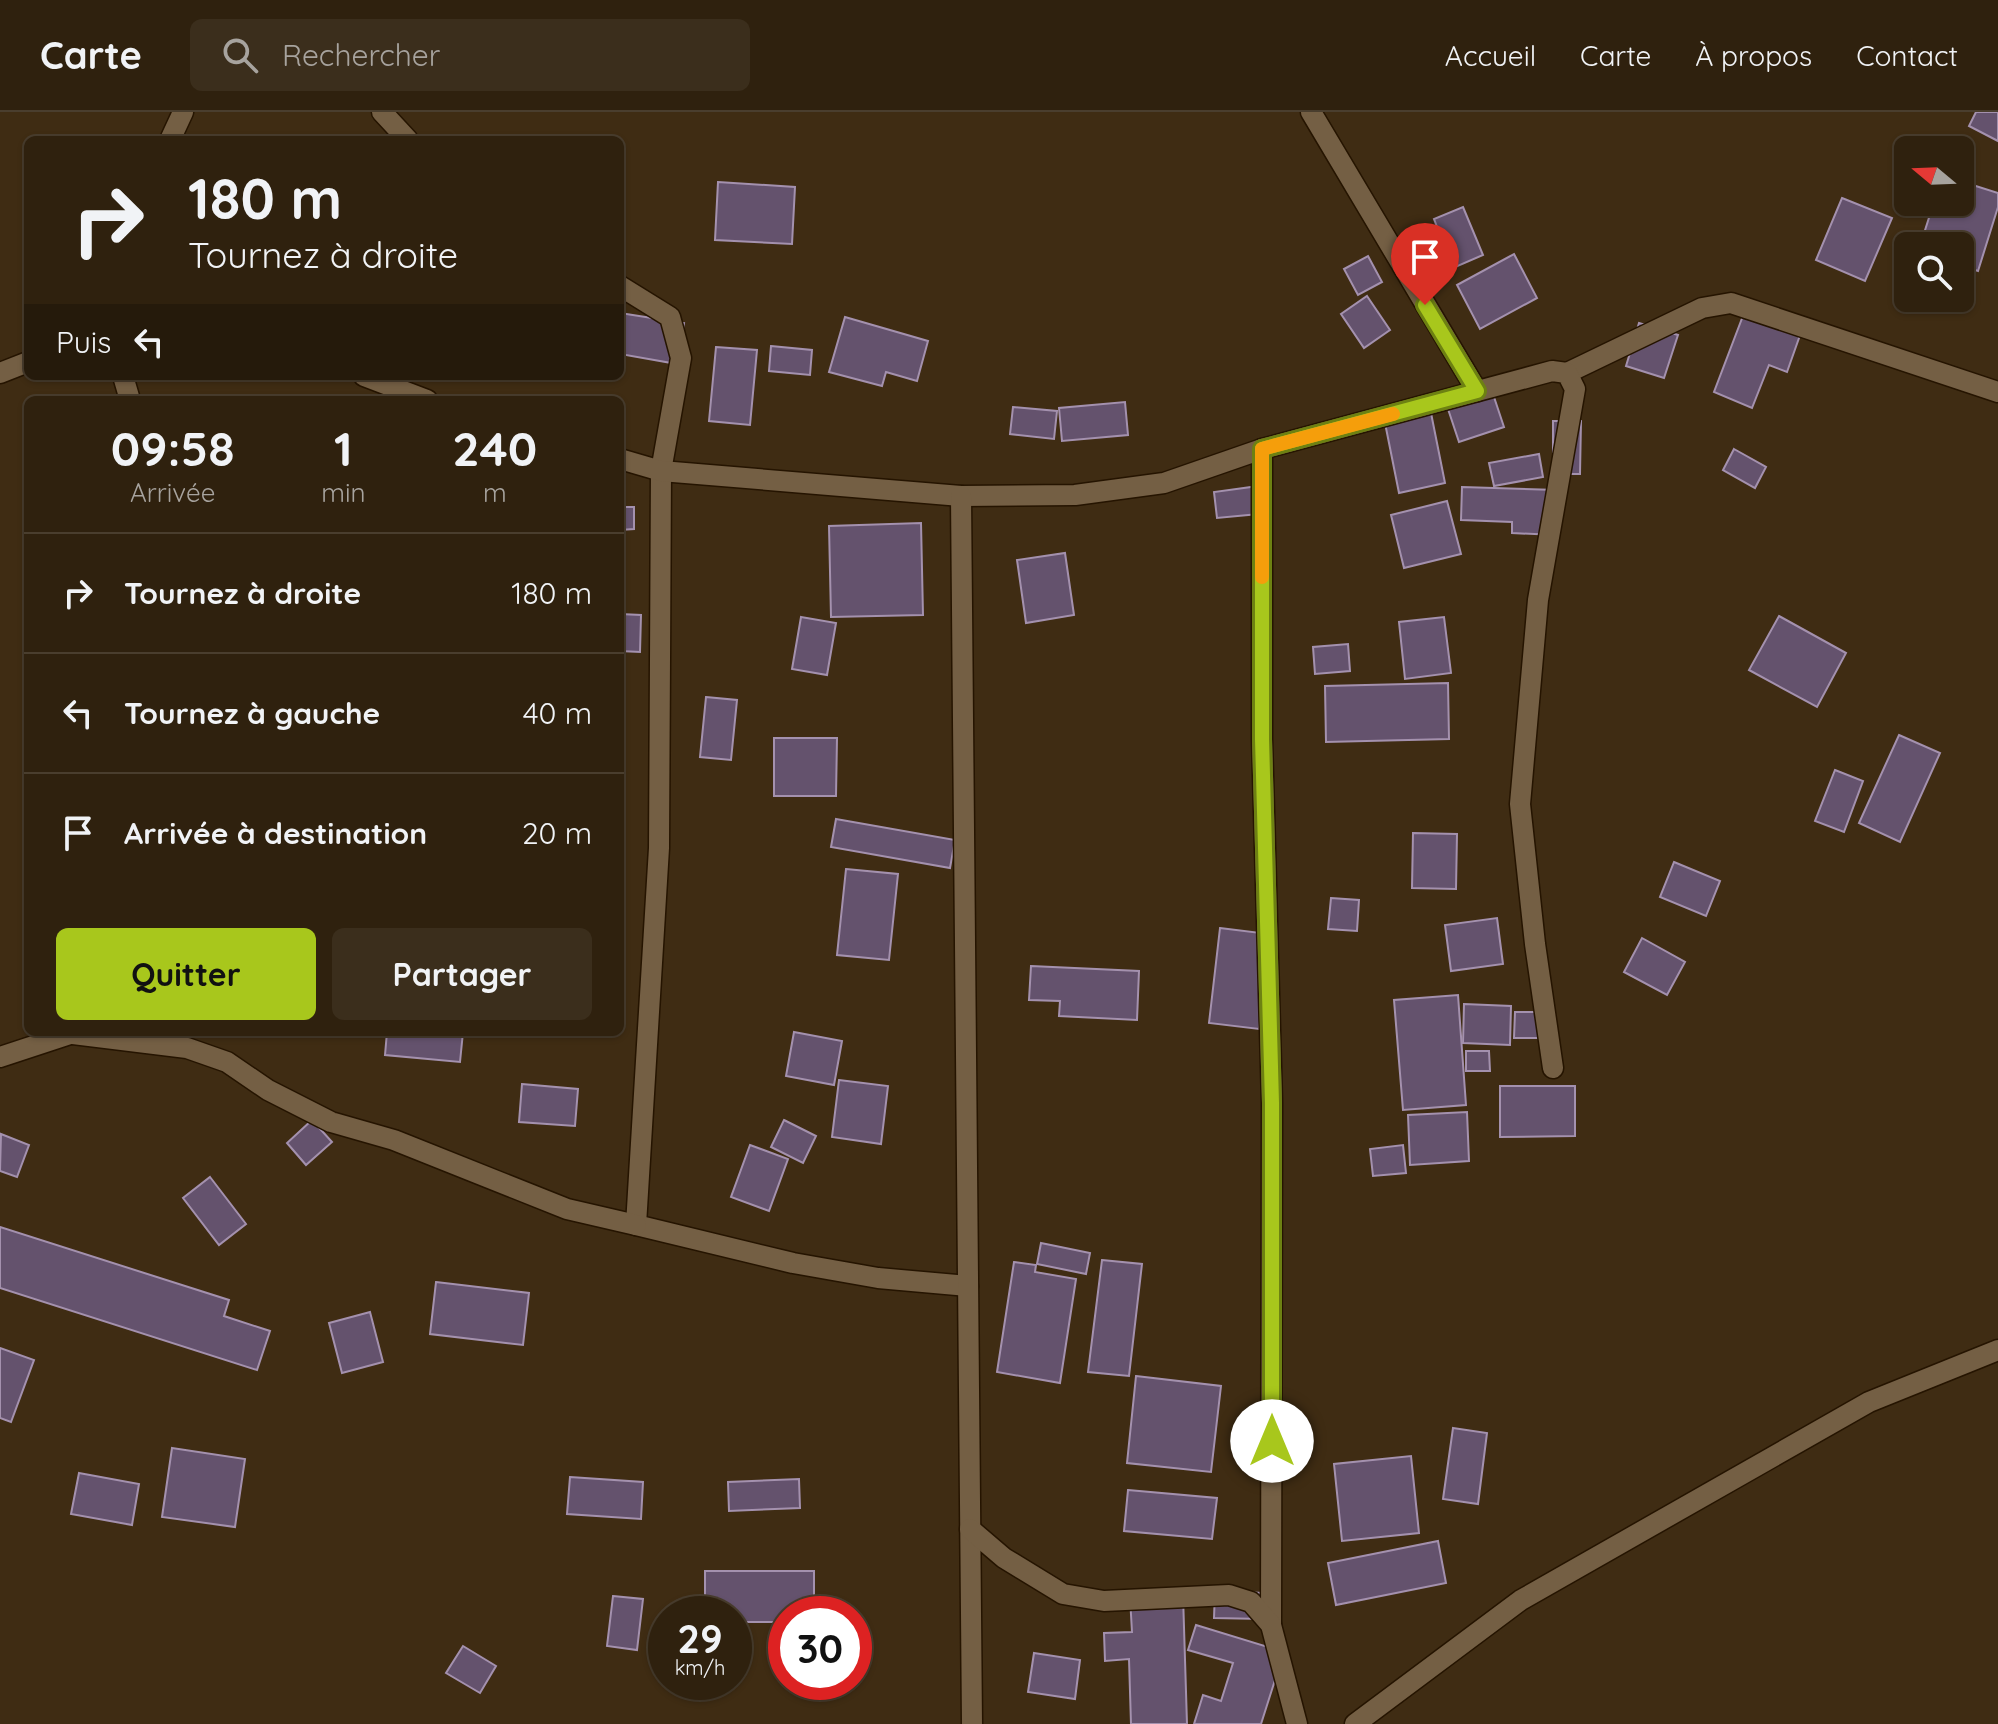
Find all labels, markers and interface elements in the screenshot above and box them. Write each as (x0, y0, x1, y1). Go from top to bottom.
search box (190, 19, 750, 91)
text: Carte (40, 31, 142, 79)
icon: search (218, 33, 262, 77)
text: Rechercher (282, 36, 440, 74)
text: Accueil (1445, 38, 1536, 73)
text: Carte (1580, 38, 1651, 73)
text: À propos (1695, 38, 1812, 73)
text: Contact (1856, 38, 1958, 73)
north arrow (1894, 136, 1974, 216)
map controls (1894, 136, 1974, 312)
text: 180 m (188, 163, 342, 233)
icon: right (56, 168, 160, 272)
pin (1391, 223, 1459, 305)
text: Tournez à droite (188, 232, 458, 277)
button: search (1894, 232, 1974, 312)
icon: arrive (1403, 235, 1447, 279)
icon: left (127, 320, 171, 364)
text: Puis (56, 323, 111, 361)
text: 09:58 (111, 418, 235, 478)
text: 1 (334, 418, 353, 478)
text: 240 (452, 418, 537, 478)
text: Arrivée (130, 476, 215, 509)
text: min (321, 476, 366, 509)
text: m (483, 476, 507, 509)
icon: right (56, 571, 100, 615)
text: Tournez à droite (124, 574, 361, 612)
text: 180 m (511, 574, 592, 612)
icon: left (56, 691, 100, 735)
text: Tournez à gauche (124, 694, 380, 732)
text: 40 m (523, 694, 592, 732)
icon: arrive (56, 811, 100, 855)
text: Arrivée à destination (124, 814, 427, 852)
text: 20 m (522, 814, 592, 852)
button: Quitter (56, 928, 316, 1020)
button: Partager (332, 928, 592, 1020)
position arrow (1230, 1399, 1314, 1483)
speed limit sign: 30 (768, 1596, 872, 1700)
text: 29 (677, 1613, 723, 1663)
text: km/h (675, 1655, 725, 1680)

